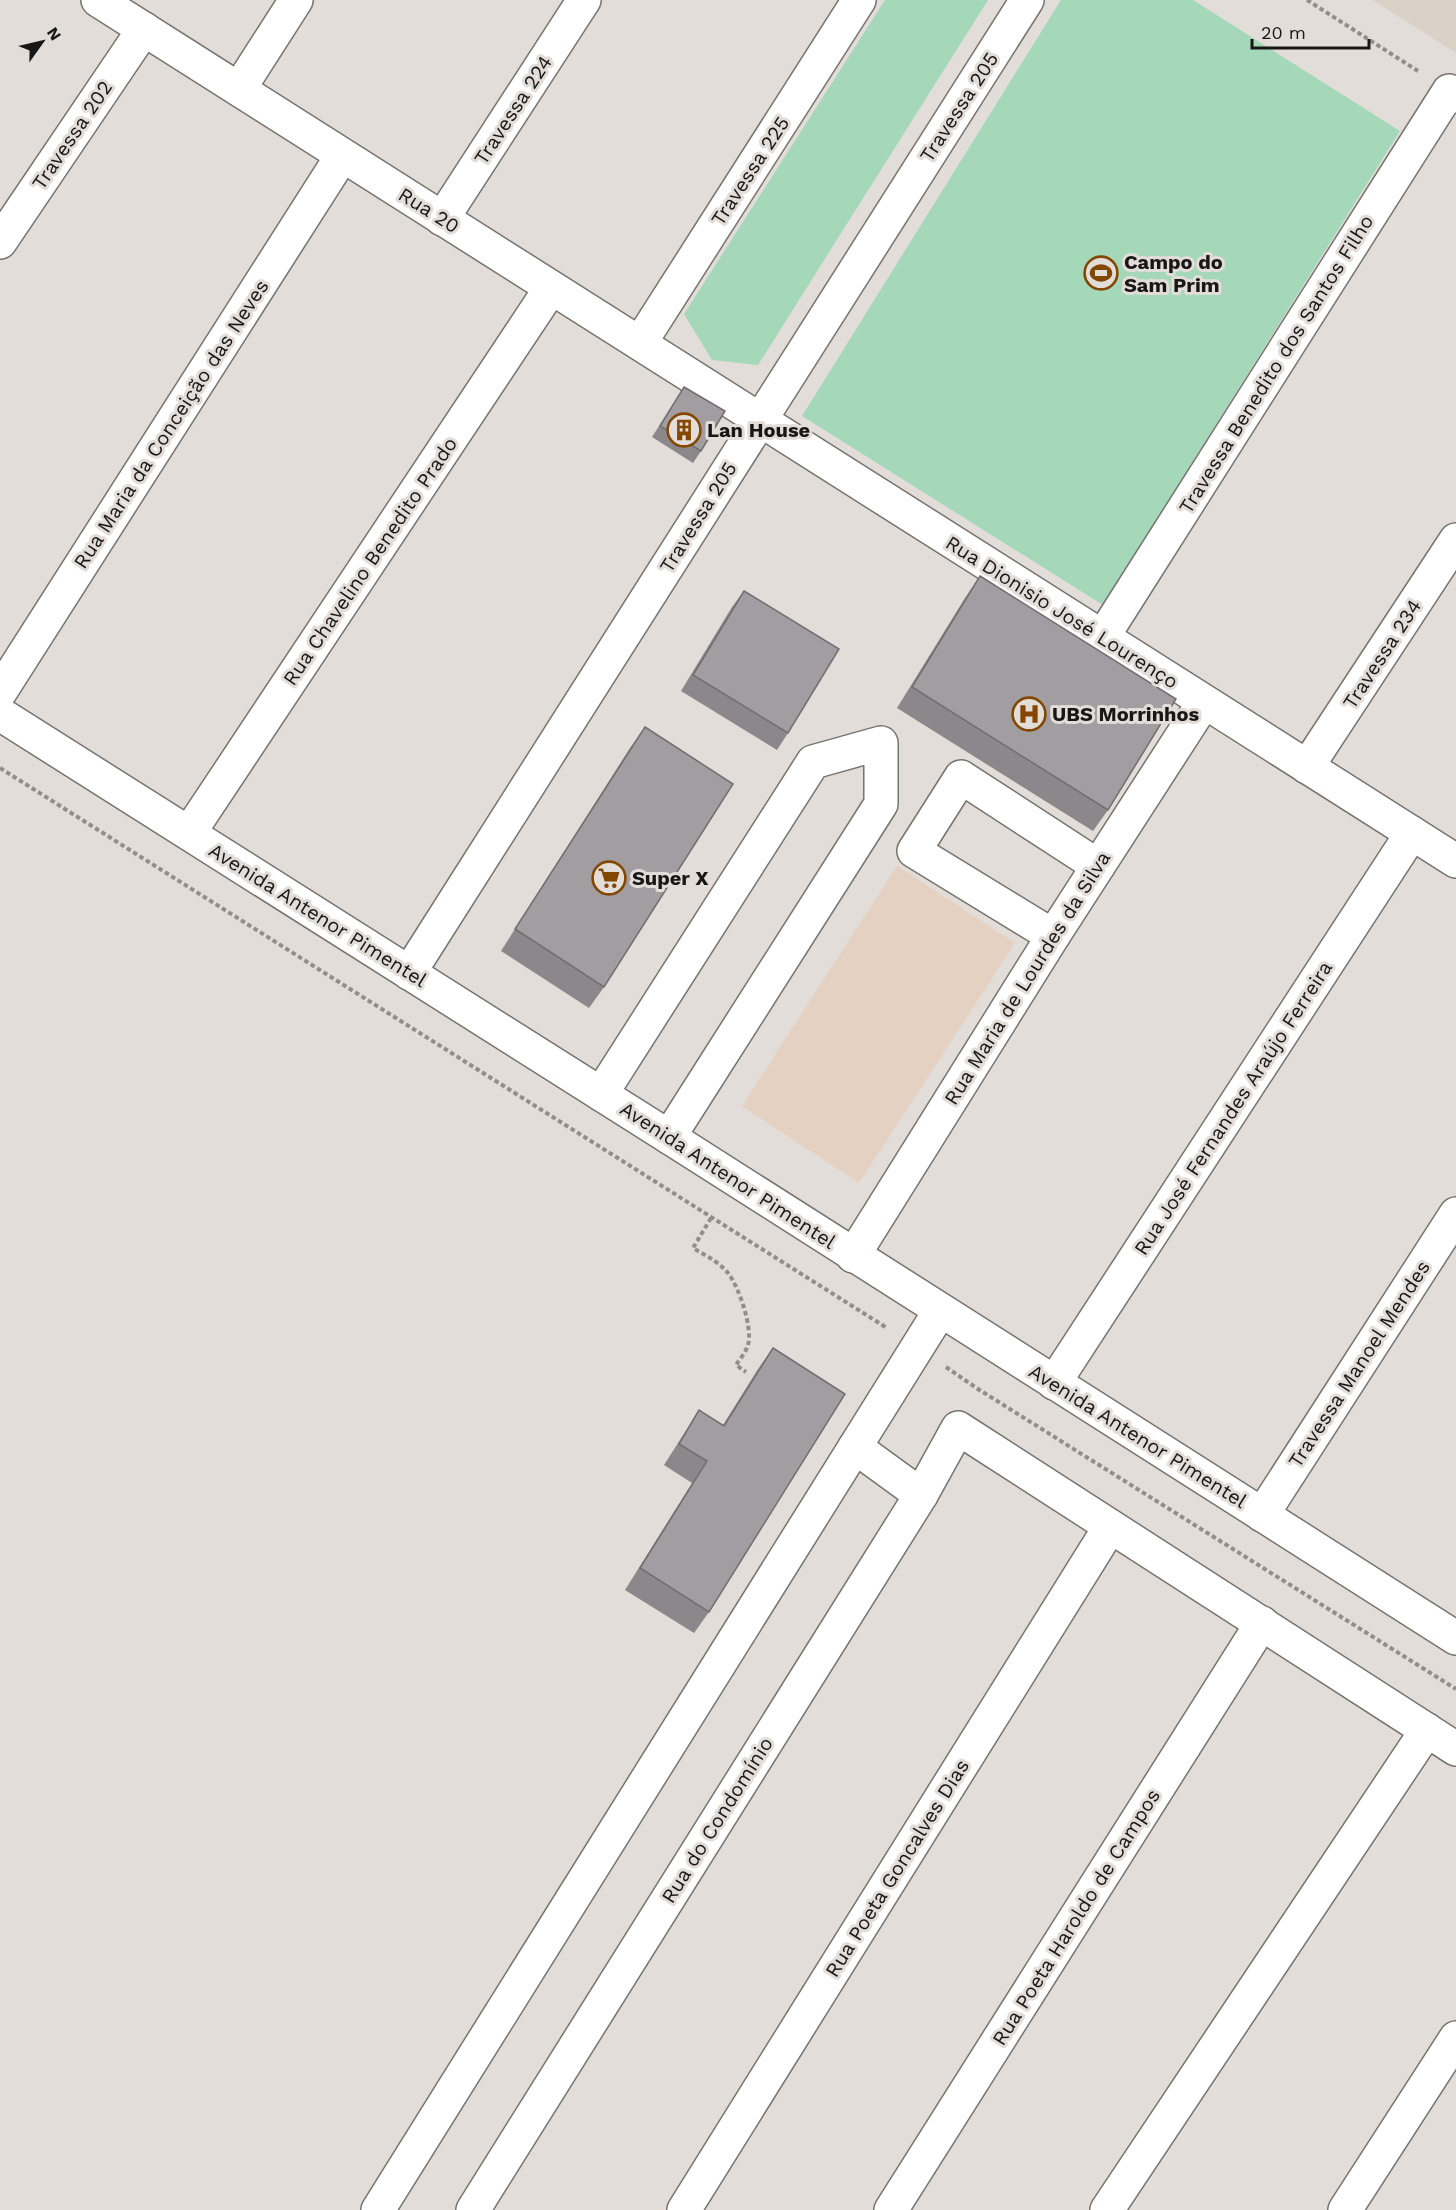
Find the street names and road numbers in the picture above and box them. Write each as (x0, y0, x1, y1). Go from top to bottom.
street label: Travessa 205 (915, 48, 1003, 166)
street label: Travessa 224 (469, 51, 557, 169)
street label: Travessa 202 (27, 76, 117, 194)
street label: Travessa 225 (706, 112, 794, 230)
street label: Rua 20 (394, 182, 464, 238)
street label: Travessa Benedito dos Santos Filho (1174, 210, 1378, 518)
street label: Rua Maria da Conceição das Neves (68, 275, 274, 573)
street label: Rua Chavelino Benedito Prado (278, 432, 462, 690)
street label: Travessa 205 (654, 457, 742, 577)
street label: Rua Dionisio José Lourenço (941, 530, 1183, 694)
street label: Travessa 234 (1338, 595, 1426, 713)
street label: Avenida Antenor Pimentel (205, 838, 431, 992)
street label: Rua Maria de Lourdes da Silva (939, 847, 1115, 1109)
street label: Rua José Fernandes Araújo Ferreira (1129, 956, 1337, 1260)
street label: Avenida Antenor Pimentel (616, 1096, 840, 1254)
street label: Travessa Manoel Mendes (1283, 1256, 1435, 1472)
street label: Avenida Antenor Pimentel (1025, 1359, 1251, 1513)
street label: Rua do Condomínio (656, 1733, 778, 1907)
street label: Rua Poeta Goncalves Dias (820, 1755, 974, 1981)
street label: Rua Poeta Haroldo de Campos (987, 1784, 1165, 2050)

